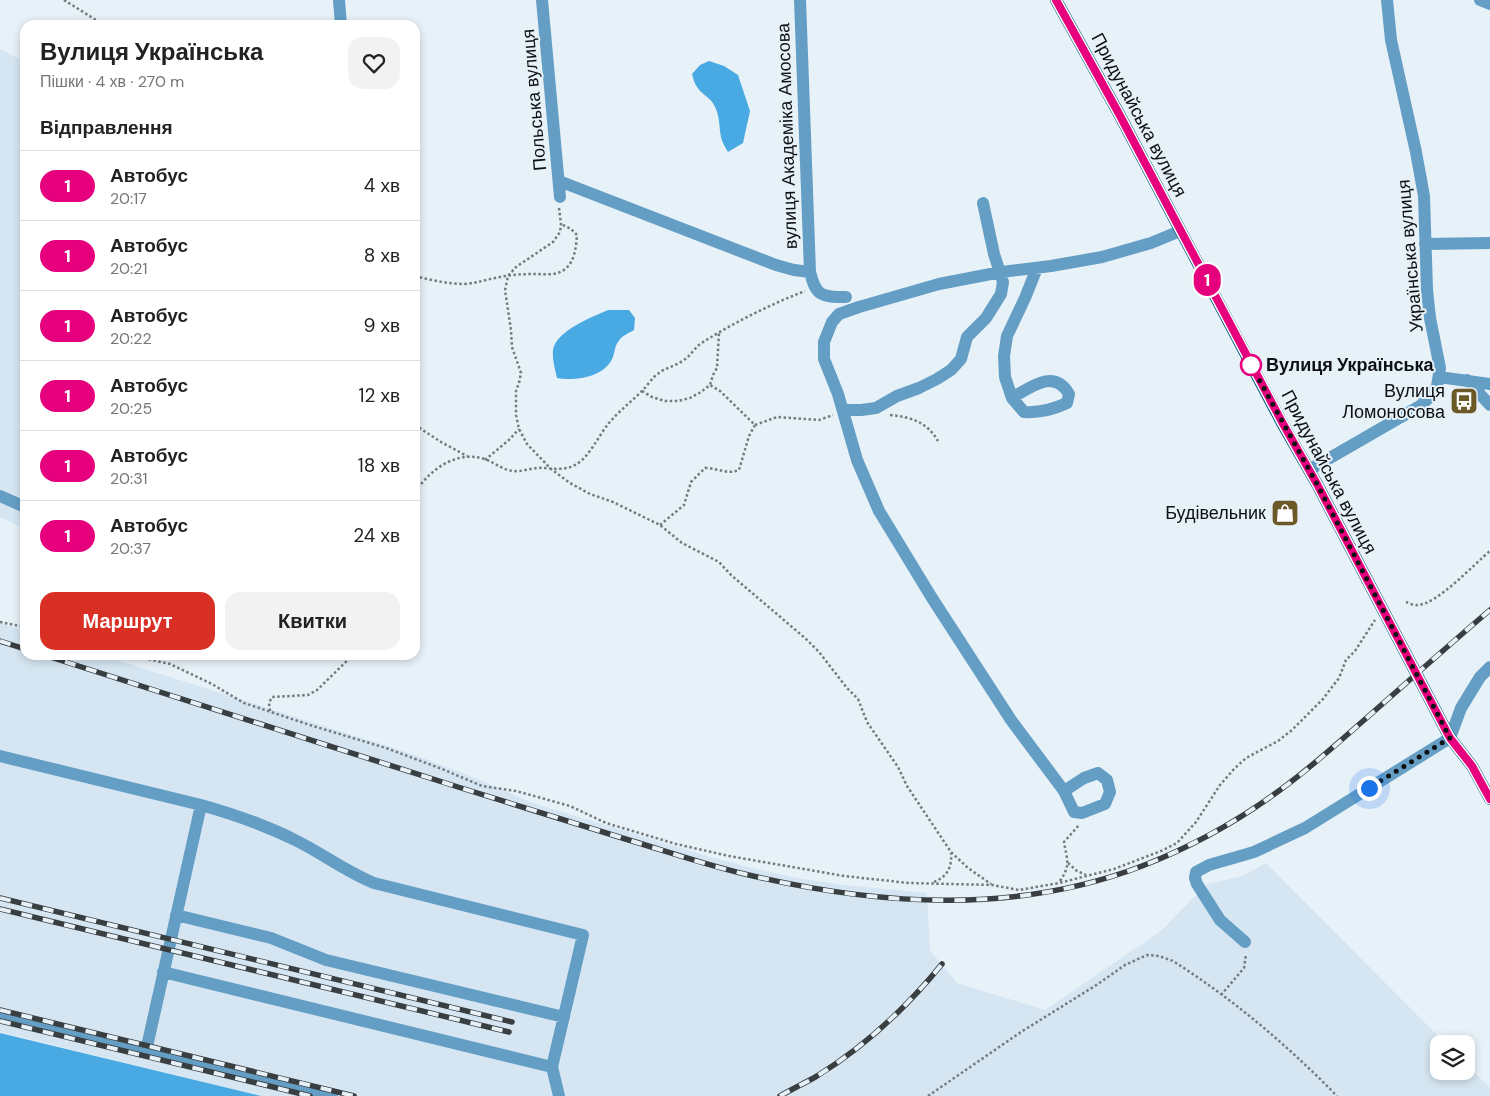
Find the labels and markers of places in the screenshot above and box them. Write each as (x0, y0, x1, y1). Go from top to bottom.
place label: Вулиця Українська (1266, 353, 1435, 377)
marker: Вулиця Українська (1240, 354, 1262, 376)
place label: Вулиця Ломоносова (1342, 379, 1446, 424)
bus stop icon: Вулиця Ломоносова (1449, 386, 1479, 416)
shop icon: Будівельник (1270, 498, 1300, 528)
place label: Будівельник (1165, 501, 1266, 525)

